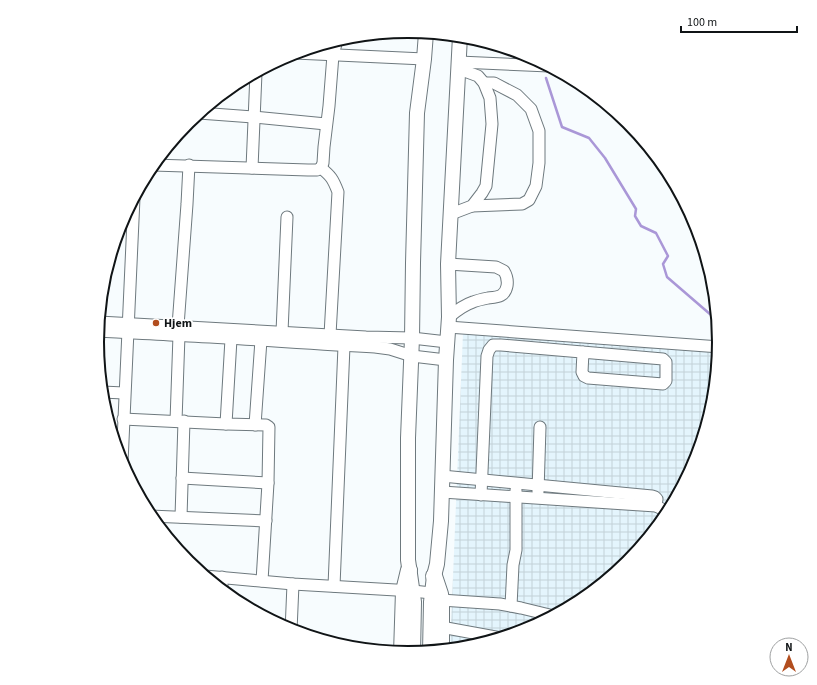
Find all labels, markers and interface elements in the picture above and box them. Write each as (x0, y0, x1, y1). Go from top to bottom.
scale bar (681, 8, 797, 34)
text: 100 m (687, 14, 717, 31)
place label: Hjem (164, 315, 192, 332)
marker: Hjem (151, 318, 161, 328)
north arrow (769, 637, 809, 677)
text: N (785, 640, 793, 655)

